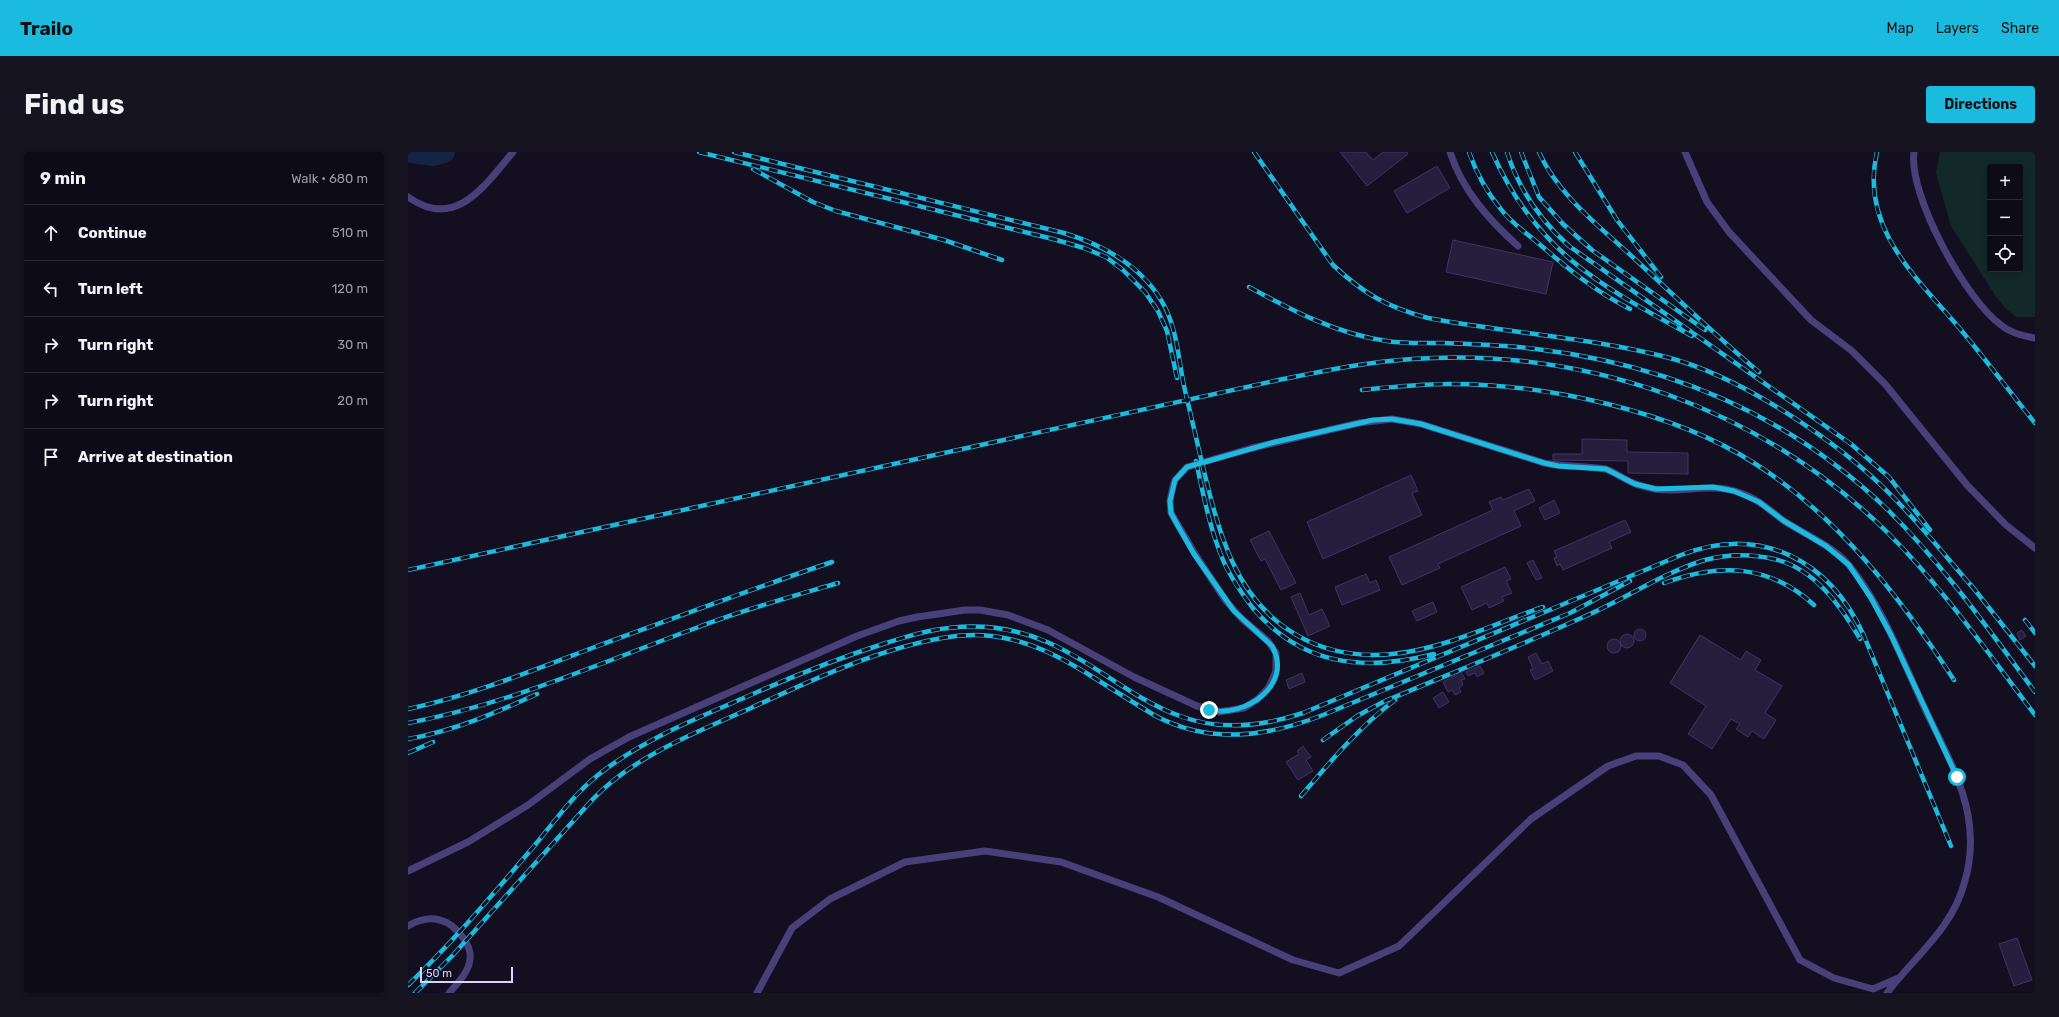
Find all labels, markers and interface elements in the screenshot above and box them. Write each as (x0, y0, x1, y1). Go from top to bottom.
text: Trailo (20, 17, 73, 40)
text: Map (1887, 20, 1914, 37)
text: Layers (1936, 20, 1979, 37)
text: Share (2001, 20, 2039, 37)
button: Directions (1926, 86, 2035, 123)
text: Find us (24, 88, 124, 121)
map controls (1987, 164, 2023, 272)
button: + (1987, 164, 2023, 200)
text: 9 min (40, 168, 86, 188)
text: Walk · 680 m (291, 171, 368, 186)
button: − (1987, 200, 2023, 236)
icon: ahead (40, 222, 62, 244)
text: Continue (78, 224, 147, 242)
text: 510 m (332, 225, 368, 240)
button: locate (1987, 236, 2023, 272)
icon: left (40, 278, 62, 300)
text: Turn left (78, 280, 143, 298)
text: 120 m (332, 281, 368, 296)
icon: right (40, 334, 62, 356)
text: Turn right (78, 336, 153, 354)
text: 30 m (337, 337, 368, 352)
icon: right (40, 390, 62, 412)
text: Turn right (78, 392, 153, 410)
text: 20 m (337, 393, 368, 408)
icon: arrive (40, 446, 62, 468)
text: Arrive at destination (78, 448, 233, 466)
route end (1200, 701, 1218, 719)
route start (1948, 768, 1966, 786)
scale bar (420, 965, 513, 984)
text: 50 m (426, 967, 452, 980)

